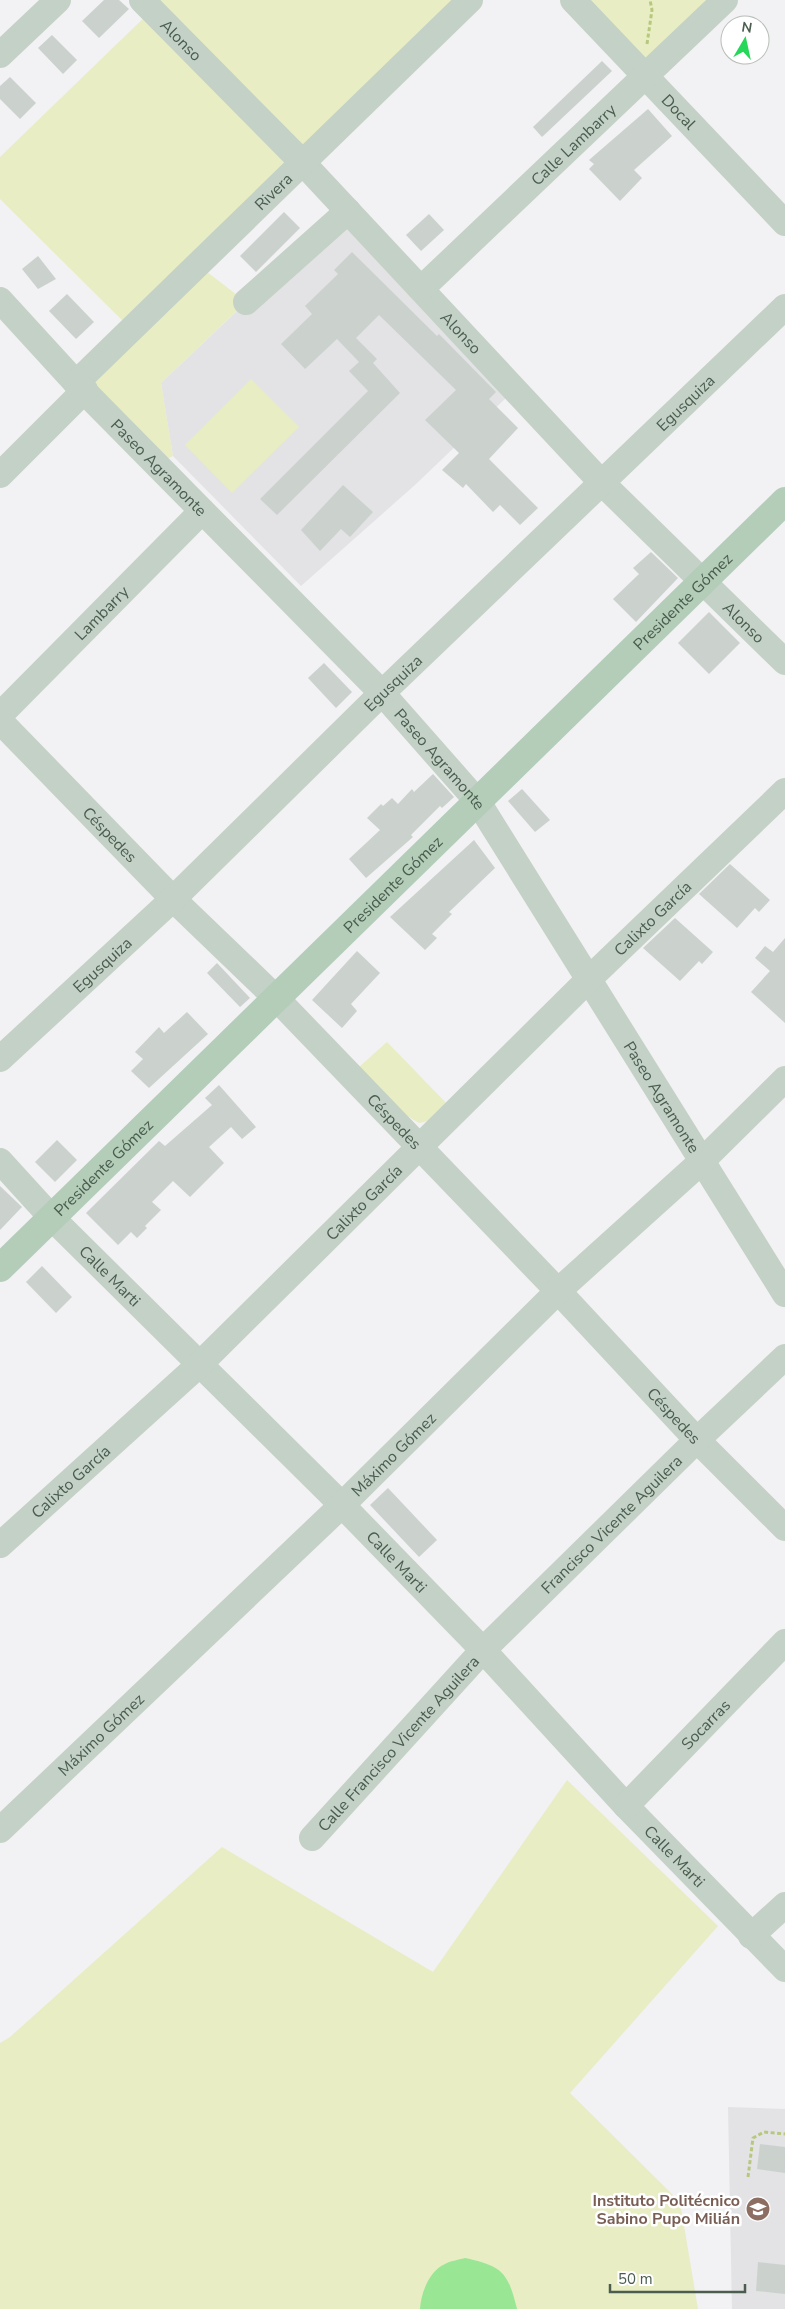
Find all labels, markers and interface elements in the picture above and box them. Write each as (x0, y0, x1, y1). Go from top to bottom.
street label: Alonso (155, 15, 206, 66)
north arrow (720, 15, 770, 65)
text: N (740, 17, 754, 38)
street label: Docal (656, 90, 701, 135)
street label: Calle Lambarry (526, 99, 622, 191)
street label: Rivera (250, 168, 298, 216)
street label: Alonso (435, 307, 486, 359)
street label: Egusquiza (652, 370, 720, 437)
street label: Paseo Agramonte (106, 415, 211, 521)
street label: Presidente Gómez (629, 548, 738, 656)
street label: Lambarry (70, 581, 135, 646)
street label: Alonso (718, 597, 769, 649)
street label: Egusquiza (360, 650, 427, 717)
street label: Paseo Agramonte (389, 704, 490, 814)
street label: Céspedes (77, 802, 142, 868)
street label: Presidente Gómez (339, 831, 448, 939)
street label: Calixto García (610, 876, 697, 961)
street label: Egusquiza (68, 932, 137, 998)
street label: Paseo Agramonte (618, 1037, 704, 1158)
street label: Céspedes (362, 1089, 426, 1155)
street label: Presidente Gómez (49, 1115, 158, 1222)
street label: Calixto García (321, 1160, 408, 1246)
street label: Calle Marti (74, 1241, 145, 1312)
street label: Céspedes (642, 1383, 705, 1449)
street label: Máximo Gómez (347, 1408, 441, 1502)
street label: Calixto García (27, 1440, 115, 1524)
street label: Francisco Vicente Aguilera (537, 1450, 687, 1599)
street label: Calle Marti (361, 1526, 432, 1598)
street label: Calle Francisco Vicente Aguilera (313, 1651, 485, 1837)
street label: Máximo Gómez (54, 1689, 149, 1781)
street label: Socarras (677, 1695, 736, 1755)
street label: Calle Marti (639, 1821, 709, 1893)
place label: Instituto Politécnico Sabino Pupo Milián (592, 2190, 740, 2230)
school or university icon: Instituto Politécnico Sabino Pupo Milián (745, 2196, 771, 2222)
scale bar (610, 2262, 745, 2294)
text: 50 m (618, 2269, 653, 2289)

